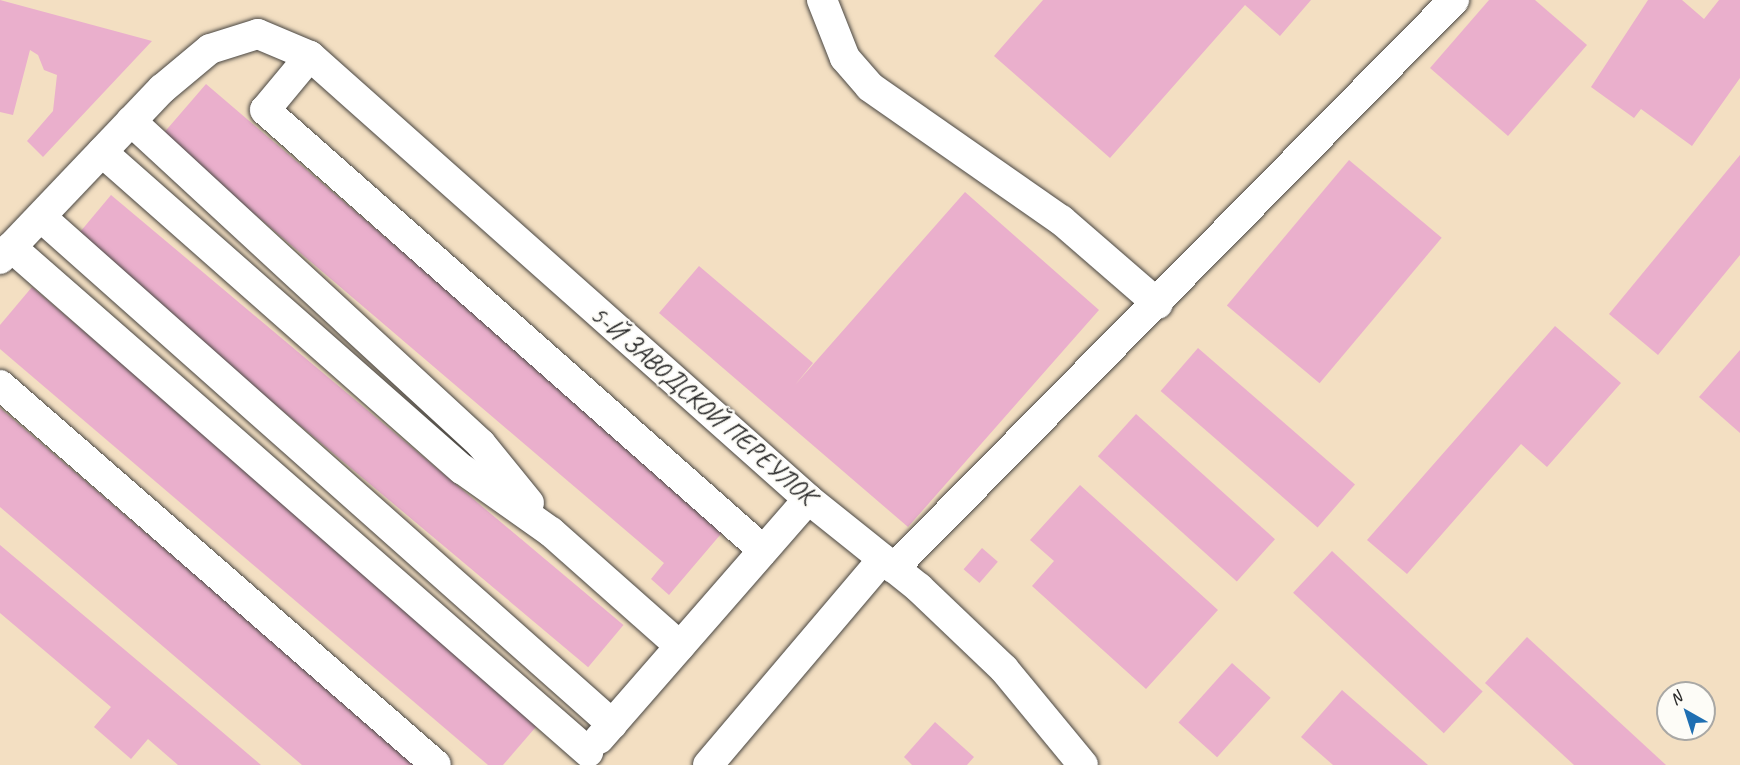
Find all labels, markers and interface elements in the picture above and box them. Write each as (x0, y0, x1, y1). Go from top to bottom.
street label: 5-Й ЗАВОДСКОЙ ПЕРЕУЛОК (584, 299, 822, 511)
north arrow (1656, 681, 1716, 741)
text: N (1666, 688, 1686, 709)

